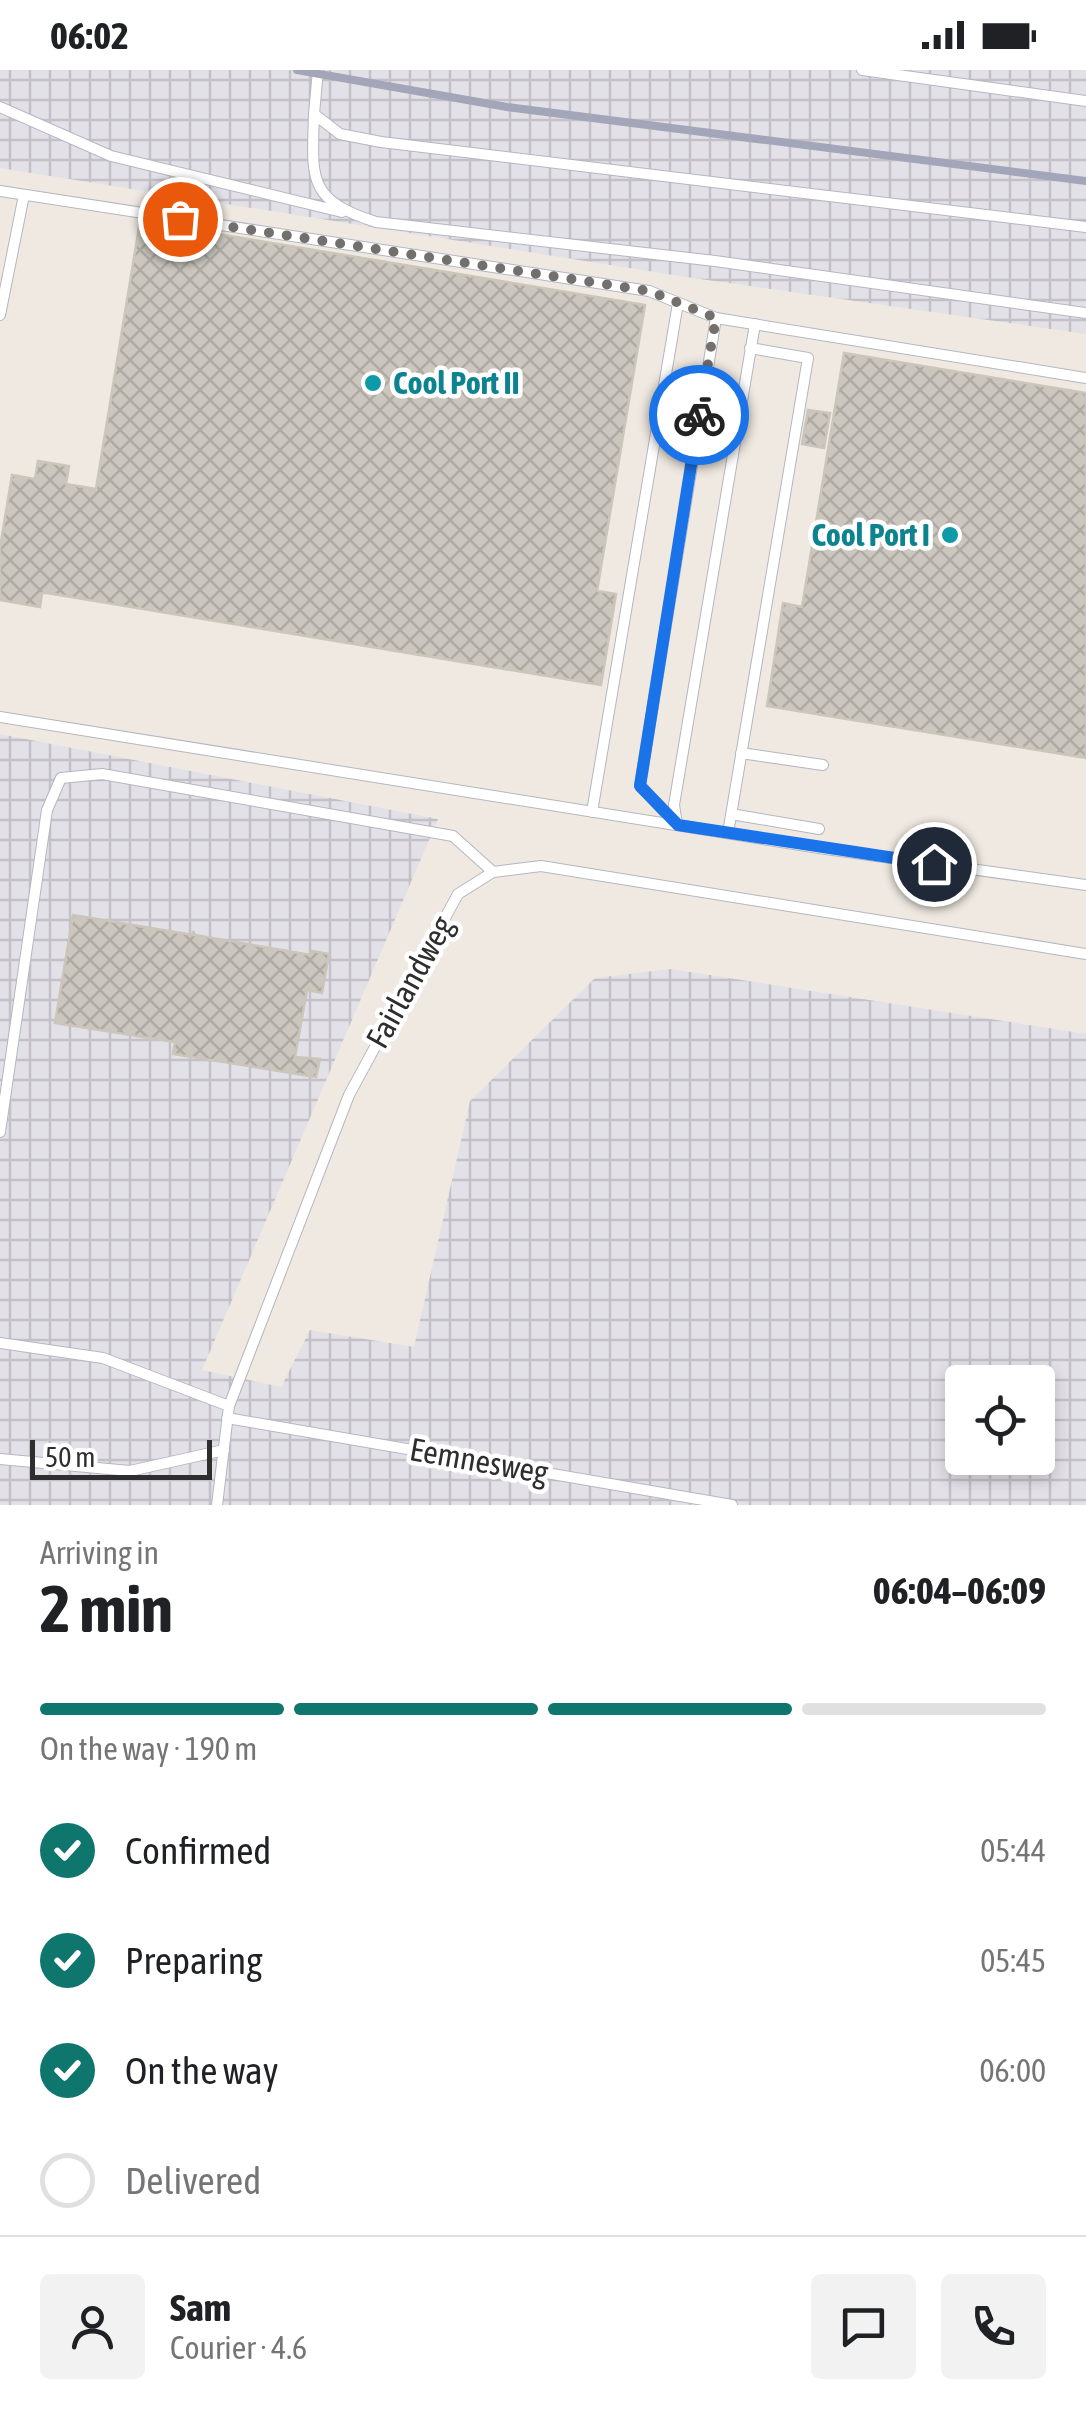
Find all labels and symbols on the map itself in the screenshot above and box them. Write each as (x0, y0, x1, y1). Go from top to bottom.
pin (138, 177, 223, 262)
place label: Cool Port II (393, 364, 520, 401)
courier (649, 365, 749, 465)
marker: Cool Port II (362, 372, 384, 394)
place label: Cool Port I (811, 516, 930, 553)
marker: Cool Port I (939, 524, 961, 546)
pin (892, 822, 977, 907)
street label: Fairlandweg (358, 909, 461, 1054)
street label: Eemnesweg (407, 1430, 551, 1491)
scale bar (30, 1435, 212, 1480)

